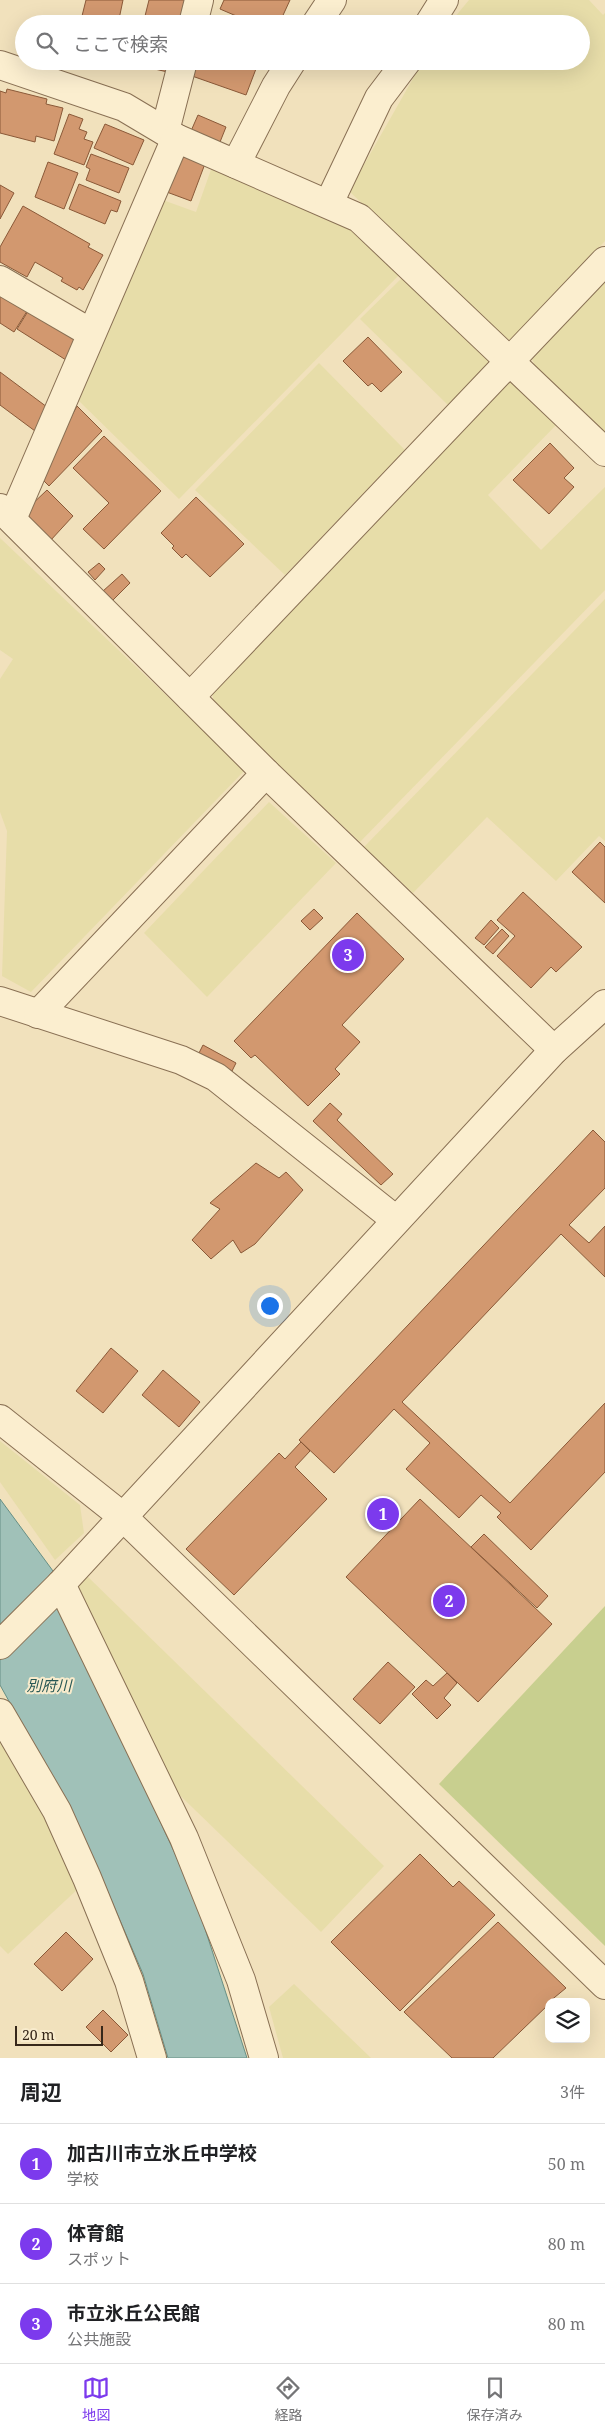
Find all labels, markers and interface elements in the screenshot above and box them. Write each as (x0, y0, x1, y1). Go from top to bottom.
search box (15, 15, 590, 70)
icon: search (33, 29, 61, 57)
text: ここで検索 (73, 31, 168, 57)
pin: 3 (332, 936, 364, 974)
your location (257, 1293, 283, 1319)
pin: 1 (367, 1495, 399, 1533)
pin: 2 (433, 1582, 465, 1620)
water label: 別府川 (26, 1675, 73, 1695)
map controls (545, 1998, 590, 2043)
button: layers (545, 1998, 590, 2043)
scale bar (15, 2023, 102, 2046)
text: 20 m (22, 2025, 55, 2044)
text: 周辺 (20, 2078, 62, 2106)
text: 3件 (560, 2081, 585, 2103)
text: 加古川市立氷丘中学校 (67, 2140, 257, 2166)
text: 1 (31, 2153, 41, 2175)
text: 50 m (548, 2153, 585, 2175)
text: 学校 (67, 2168, 99, 2190)
text: 体育館 (67, 2220, 124, 2246)
text: 2 (31, 2233, 41, 2255)
text: 80 m (548, 2233, 585, 2255)
text: スポット (67, 2248, 131, 2270)
text: 市立氷丘公民館 (67, 2300, 200, 2326)
text: 3 (31, 2313, 41, 2335)
text: 80 m (548, 2313, 585, 2335)
text: 公共施設 (67, 2328, 131, 2350)
tab: 地図 (82, 2374, 110, 2424)
tab: 経路 (274, 2374, 302, 2424)
tab: 保存済み (467, 2374, 523, 2424)

